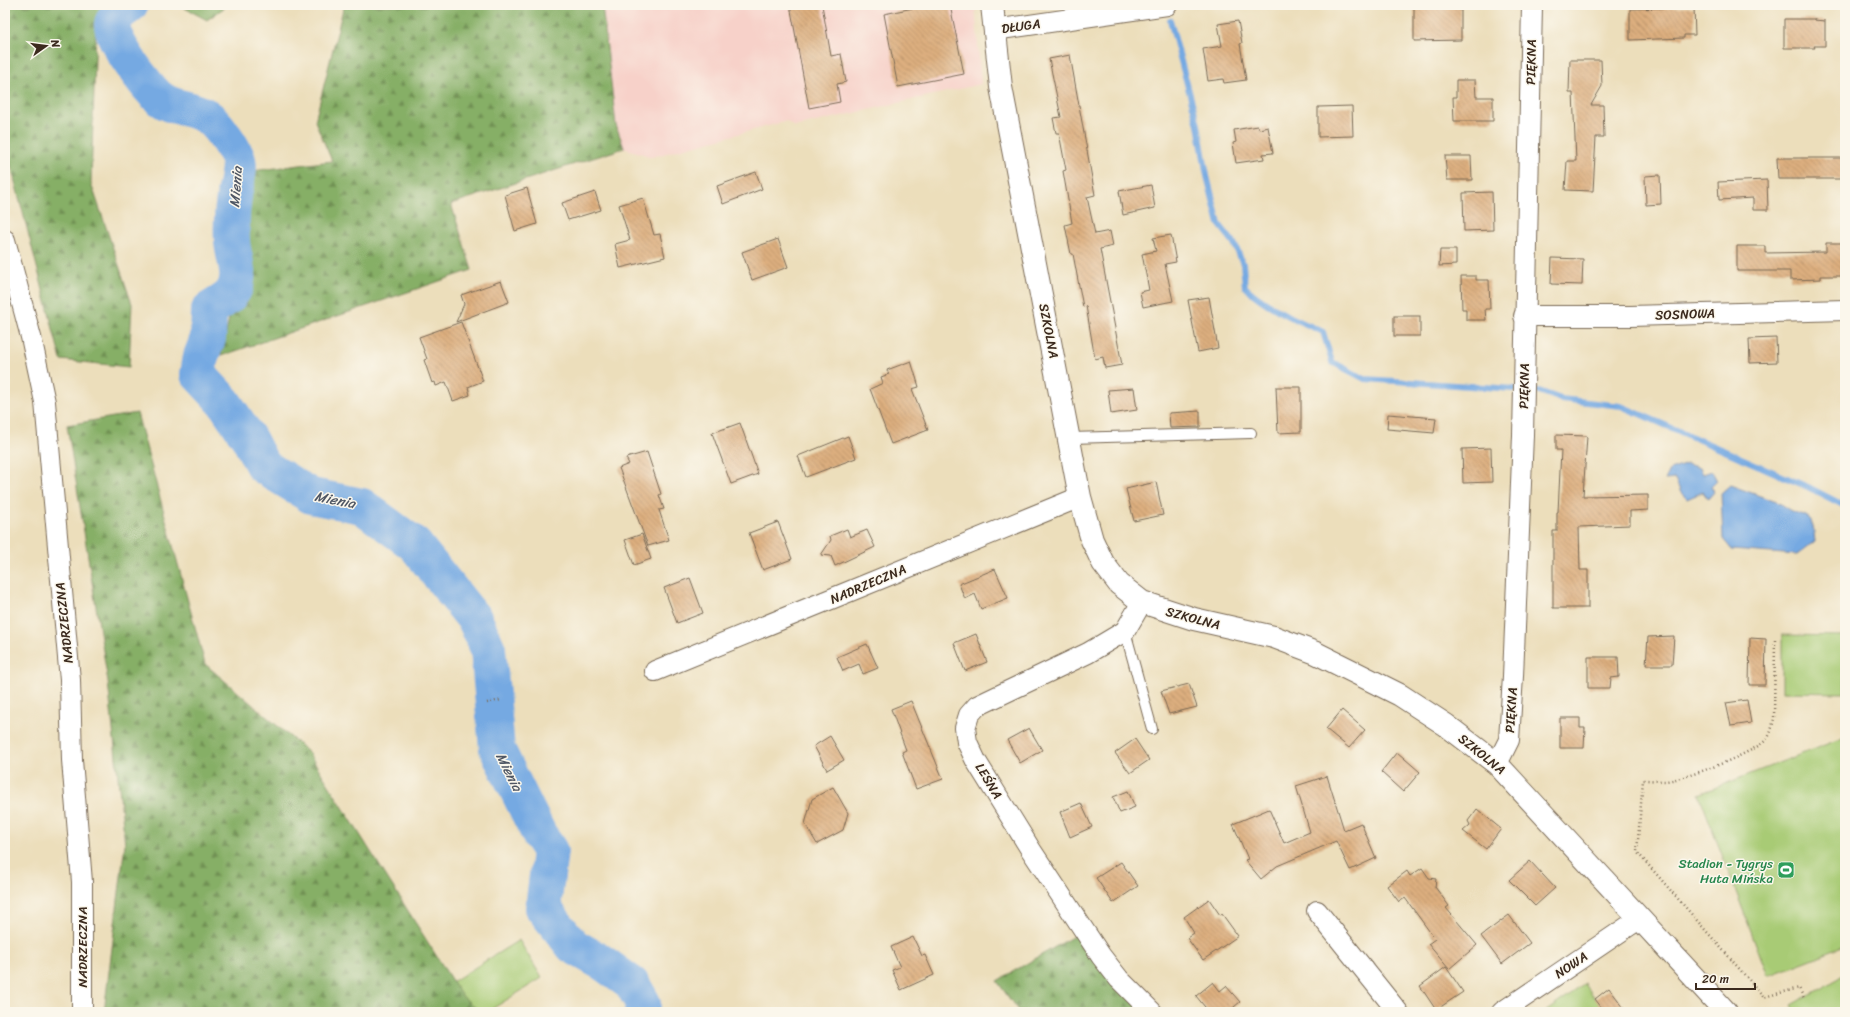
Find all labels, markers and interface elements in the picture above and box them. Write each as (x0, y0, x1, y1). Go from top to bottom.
street label: DŁUGA (1000, 12, 1042, 40)
north arrow (26, 26, 66, 66)
text: N (45, 37, 65, 50)
street label: PIĘKNA (1519, 39, 1543, 85)
water label: Mienia (222, 165, 250, 208)
street label: SOSNOWA (1655, 301, 1715, 327)
street label: SZKOLNA (1032, 302, 1066, 360)
street label: PIĘKNA (1512, 363, 1536, 409)
water label: Mienia (313, 484, 358, 516)
street label: NADRZECZNA (826, 558, 910, 610)
street label: NADRZECZNA (48, 581, 80, 665)
street label: SZKOLNA (1163, 600, 1223, 636)
street label: PIĘKNA (1498, 686, 1524, 734)
street label: SZKOLNA (1453, 728, 1511, 780)
water label: Mienia (489, 748, 530, 797)
street label: LEŚNA (969, 758, 1009, 804)
place label: Stadion - Tygrys Huta Mińska (1678, 852, 1773, 890)
sports icon: Stadion - Tygrys Huta Mińska (1776, 860, 1796, 880)
street label: NADRZECZNA (71, 906, 94, 988)
street label: NOWA (1550, 945, 1592, 985)
scale bar (1696, 965, 1755, 991)
text: 20 m (1702, 968, 1729, 990)

